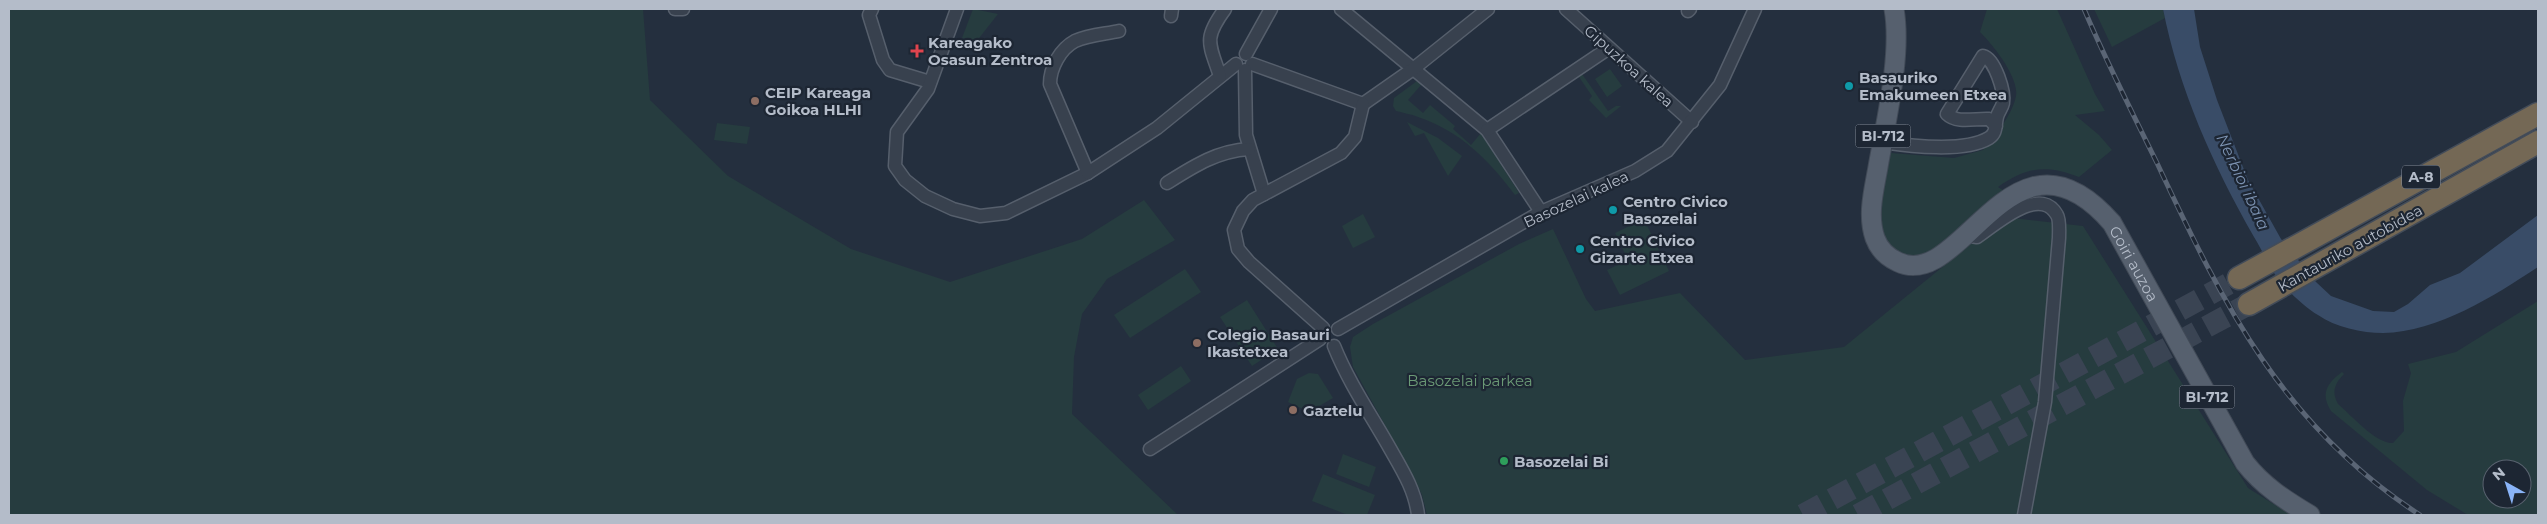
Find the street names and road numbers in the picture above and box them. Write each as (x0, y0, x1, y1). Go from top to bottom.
street label: Gipuzkoa kalea (1580, 21, 1678, 111)
road number: BI-712 (1856, 124, 1910, 148)
street label: Basozelai kalea (1521, 166, 1631, 232)
road number: A-8 (2402, 166, 2440, 188)
street label: Kantauriko autobidea (2274, 200, 2426, 296)
street label: Goiri auzoa (2106, 222, 2163, 305)
road number: BI-712 (2180, 386, 2234, 408)

